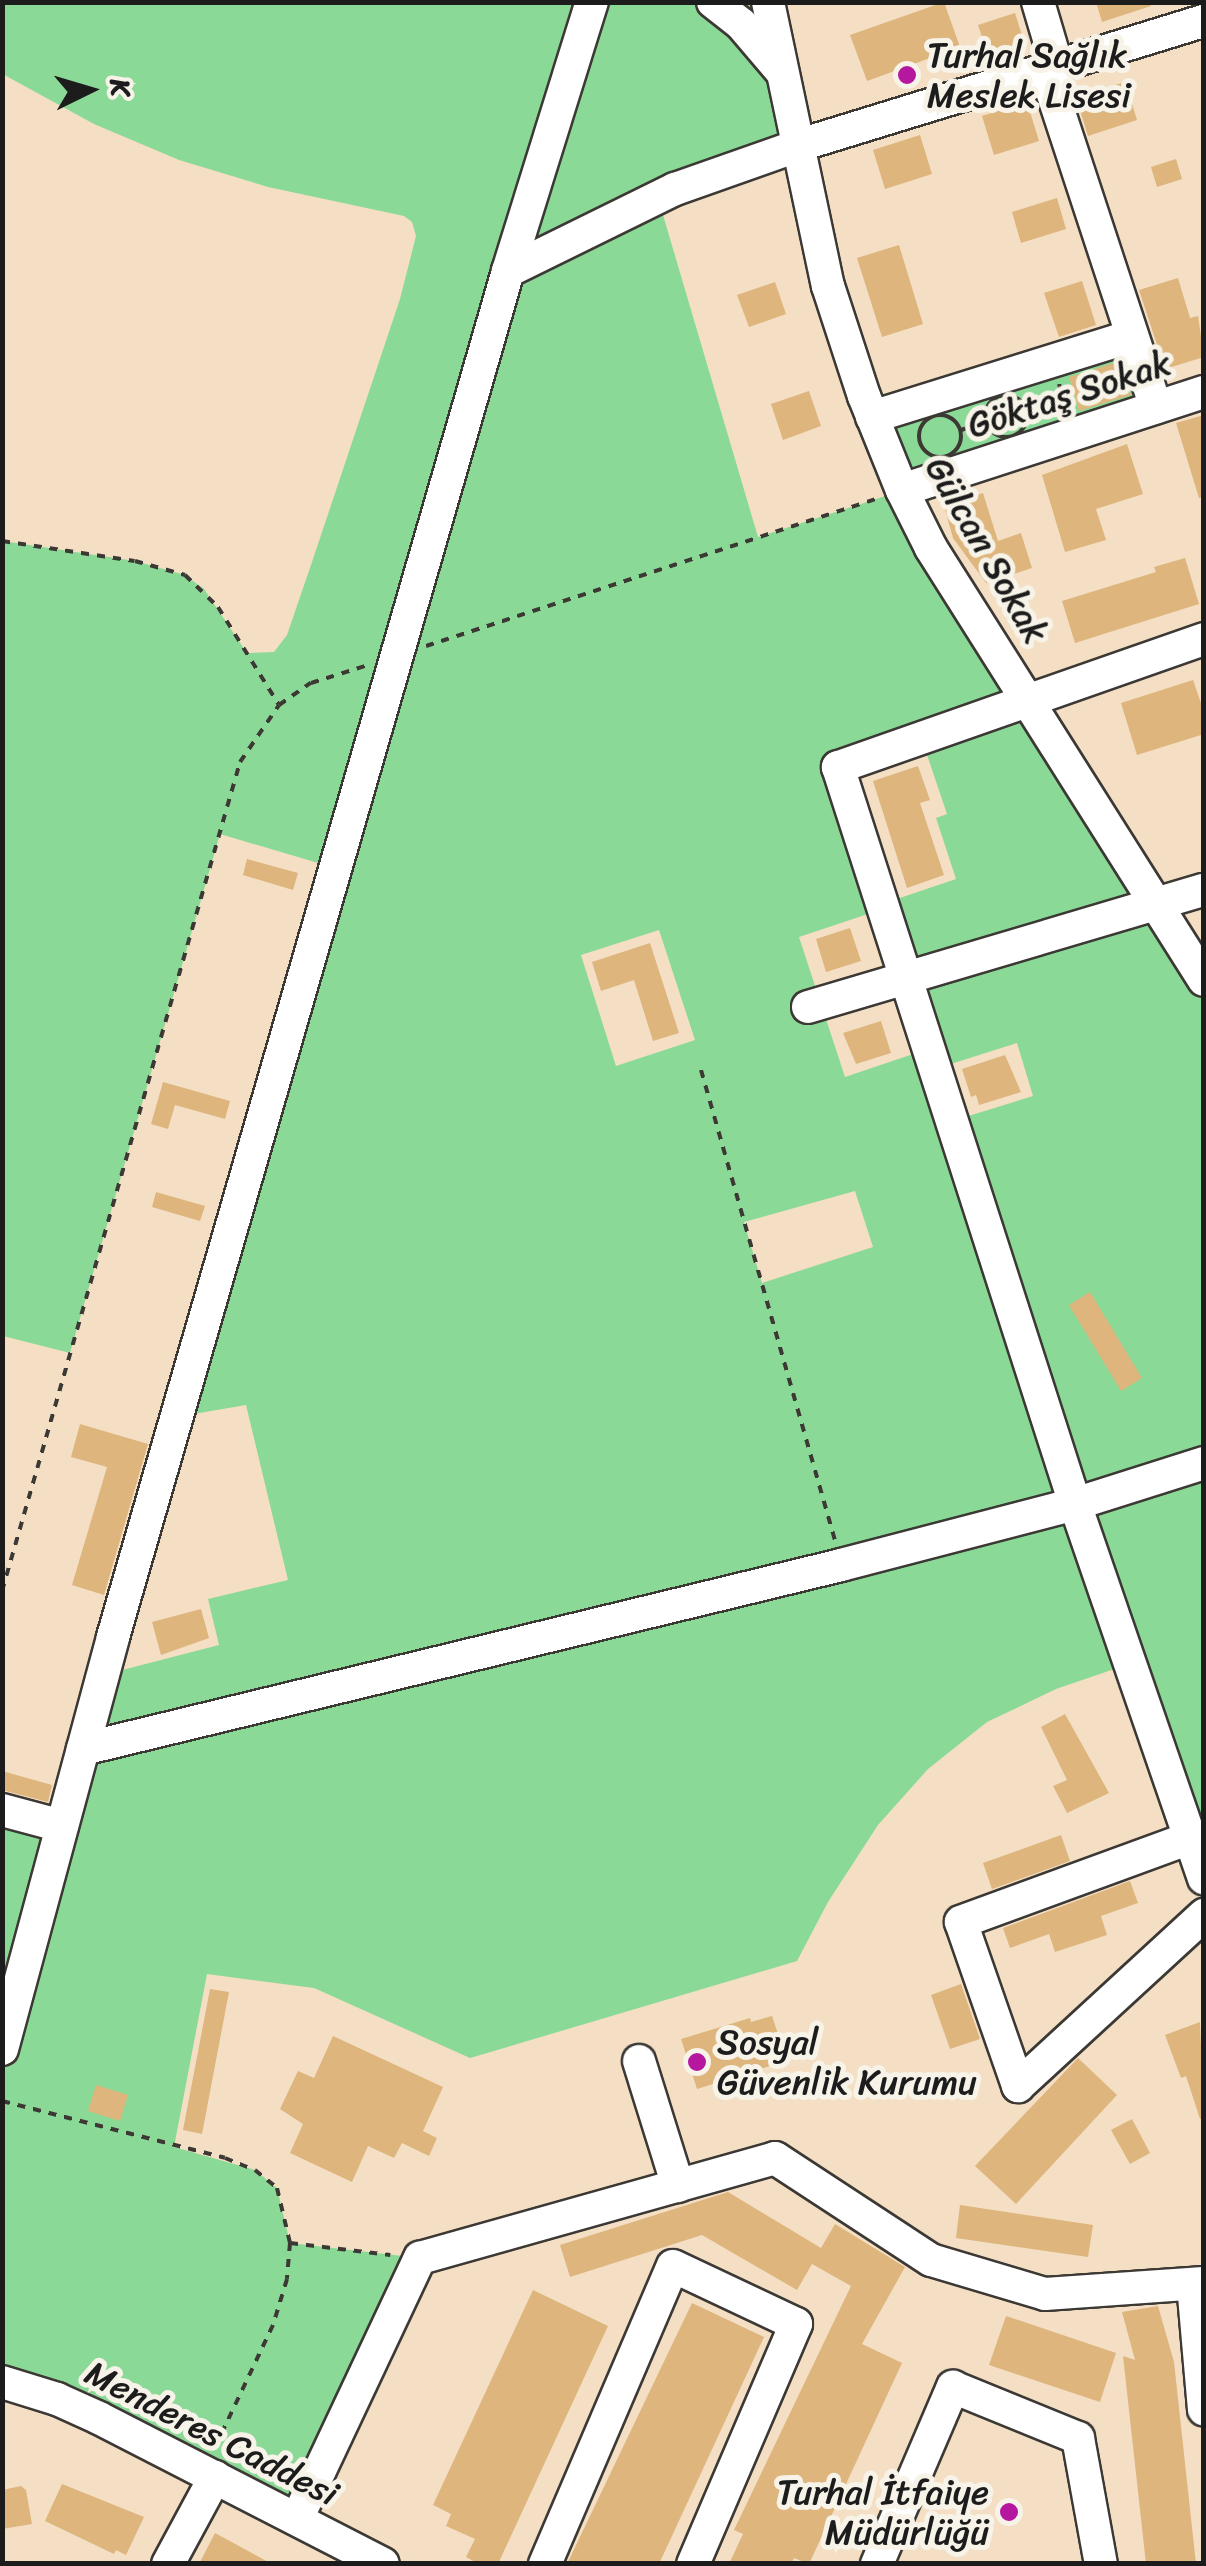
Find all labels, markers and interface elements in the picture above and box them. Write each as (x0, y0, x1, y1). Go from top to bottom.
place label: Turhal Sağlık Meslek Lisesi (927, 34, 1131, 116)
north arrow (40, 40, 140, 140)
marker: Turhal Sağlık Meslek Lisesi (896, 64, 918, 86)
text: K (95, 77, 146, 98)
street label: Göktaş Sokak (962, 341, 1176, 447)
street label: Gülcan Sokak (917, 449, 1057, 651)
place label: Sosyal Güvenlik Kurumu (717, 2021, 977, 2103)
marker: Sosyal Güvenlik Kurumu (686, 2051, 708, 2073)
street label: Menderes Caddesi (79, 2352, 345, 2514)
place label: Turhal İtfaiye Müdürlüğü (778, 2471, 989, 2553)
marker: Turhal İtfaiye Müdürlüğü (998, 2501, 1020, 2523)

